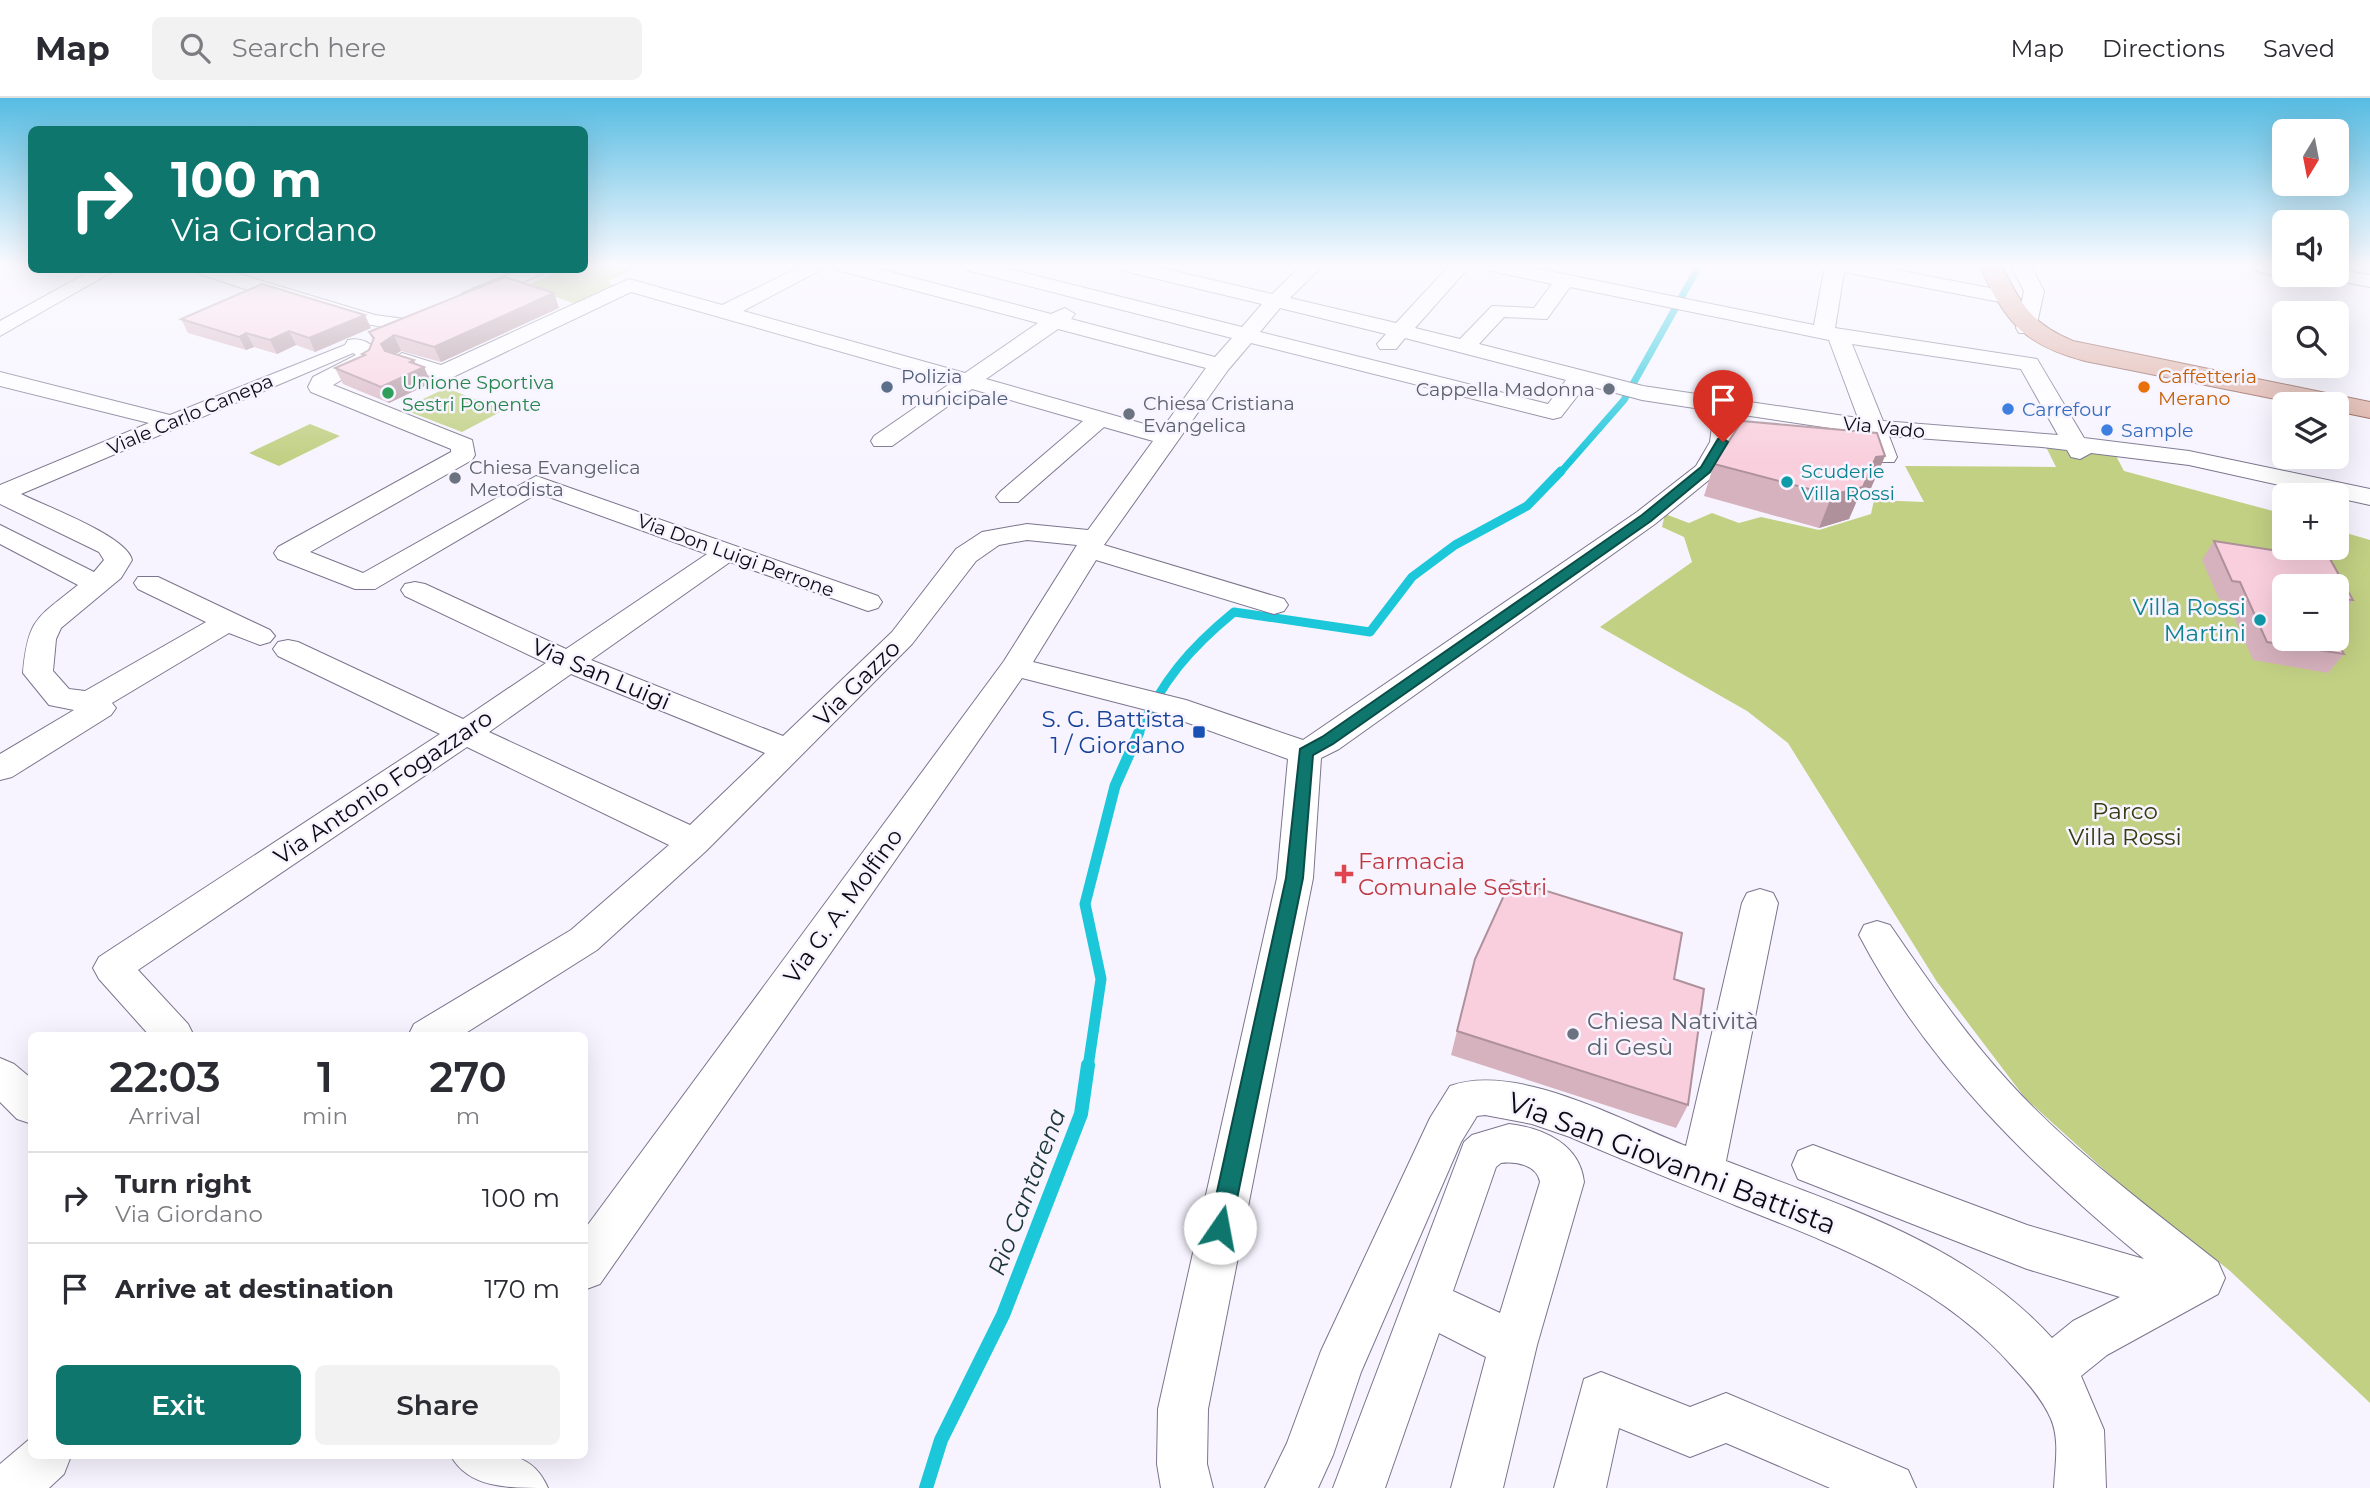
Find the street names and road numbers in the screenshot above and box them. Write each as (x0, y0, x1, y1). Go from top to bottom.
street label: Viale Carlo Canepa (104, 369, 276, 460)
street label: Via Vado (1842, 412, 1926, 443)
street label: Via Don Luigi Perrone (634, 509, 837, 602)
street label: Via San Luigi (528, 632, 674, 716)
street label: Via Gazzo (808, 634, 906, 732)
street label: Via Antonio Fogazzaro (269, 703, 497, 871)
street label: Via G. A. Molfino (777, 823, 909, 989)
street label: Via San Giovanni Battista (1503, 1085, 1841, 1241)

